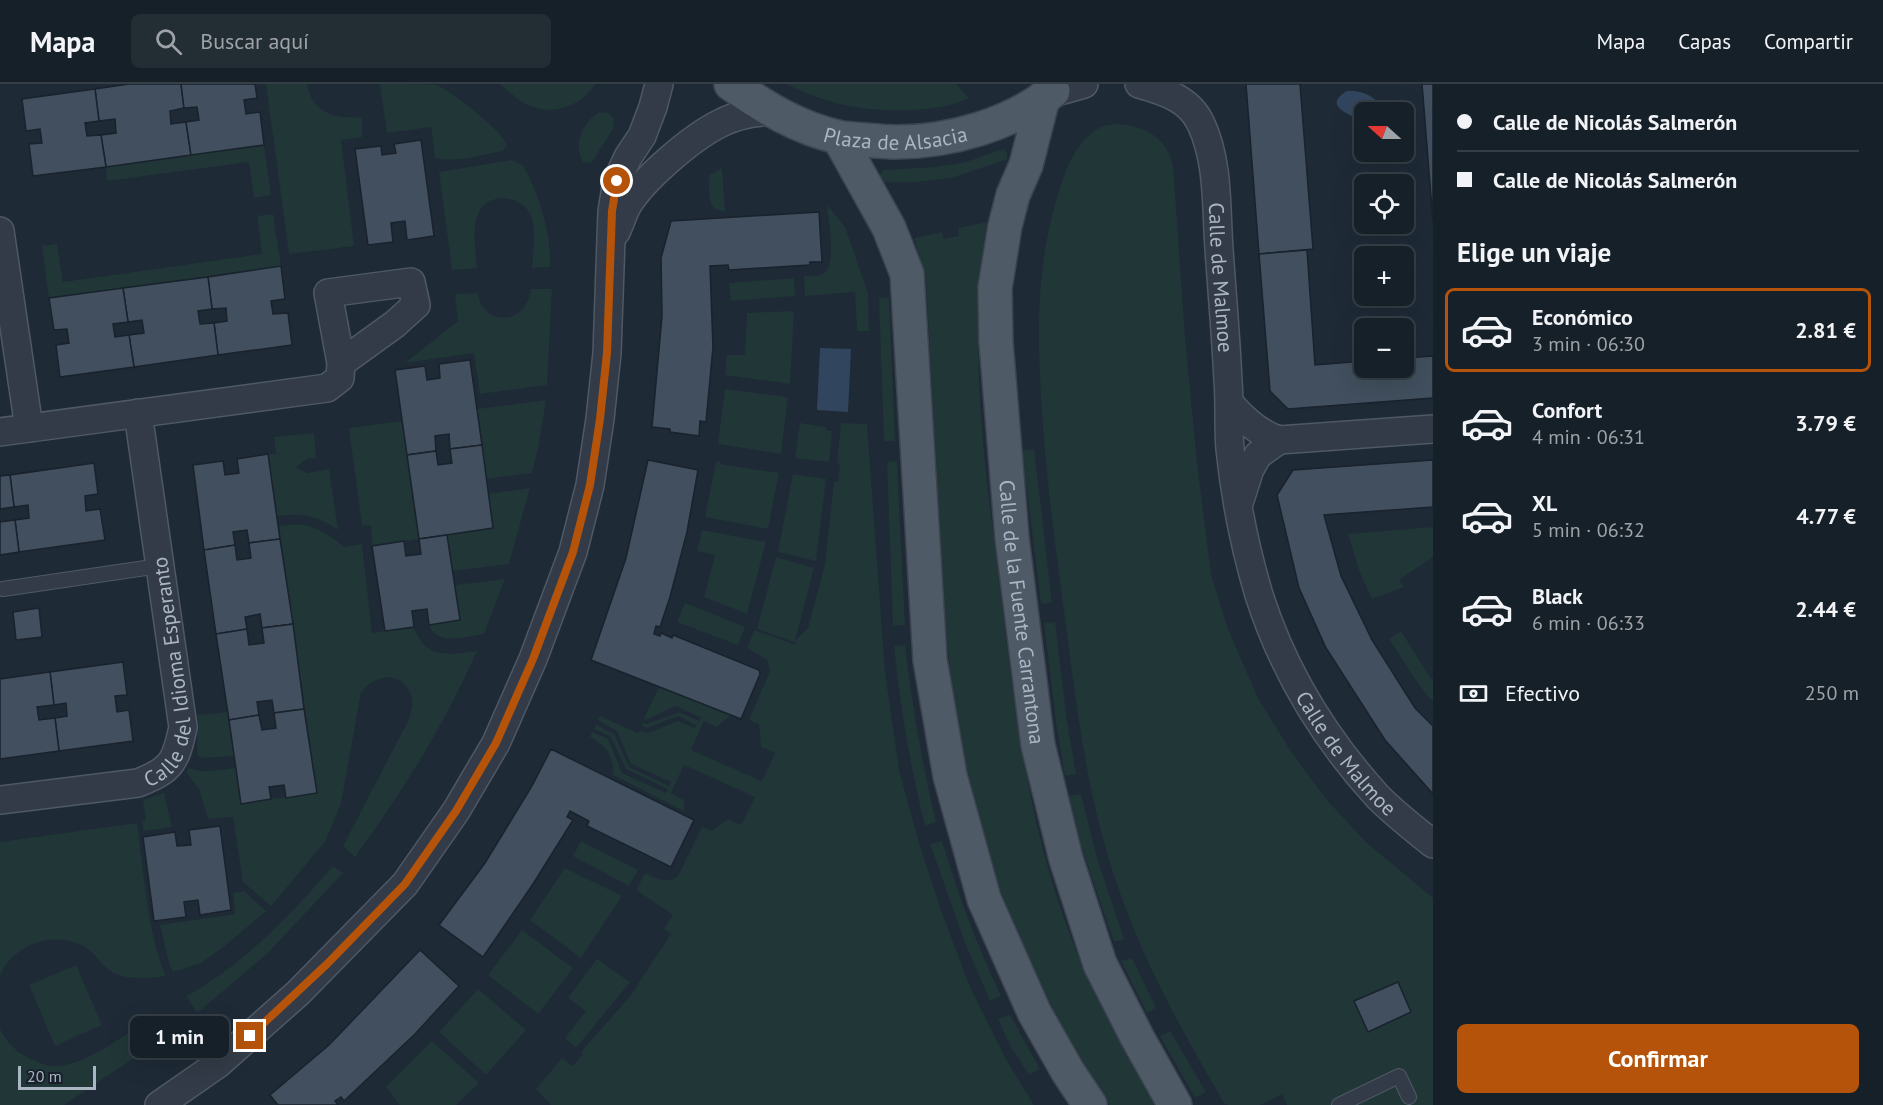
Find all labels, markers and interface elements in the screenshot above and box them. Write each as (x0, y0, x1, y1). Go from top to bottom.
search box (131, 14, 551, 68)
text: Mapa (30, 23, 95, 60)
icon: search (152, 25, 185, 58)
text: Buscar aquí (200, 27, 309, 55)
text: Mapa (1597, 28, 1645, 55)
text: Capas (1678, 28, 1731, 55)
text: Compartir (1764, 28, 1853, 55)
north arrow (1354, 102, 1414, 162)
map controls (1354, 102, 1414, 378)
text: Calle de Nicolás Salmerón (1493, 108, 1737, 136)
street label: Plaza de Alsacia (821, 120, 970, 156)
text: Calle de Nicolás Salmerón (1493, 166, 1737, 194)
route start (603, 167, 630, 194)
button: locate (1354, 174, 1414, 234)
street label: Calle de Malmoe (1203, 202, 1240, 353)
text: Elige un viaje (1457, 235, 1611, 269)
button: + (1354, 246, 1414, 306)
icon: car (1460, 303, 1514, 357)
text: Económico (1532, 303, 1633, 331)
text: 2.81 € (1795, 316, 1856, 344)
button: − (1354, 318, 1414, 378)
text: 3 min · 06:30 (1532, 331, 1645, 357)
icon: car (1460, 396, 1514, 450)
text: Confort (1532, 396, 1602, 424)
text: 3.79 € (1795, 409, 1856, 437)
text: 4 min · 06:31 (1532, 424, 1645, 450)
street label: Calle de la Fuente Carrantona (994, 479, 1051, 746)
icon: car (1460, 489, 1514, 543)
text: XL (1532, 489, 1557, 517)
text: 4.77 € (1796, 502, 1856, 530)
text: 5 min · 06:32 (1532, 517, 1645, 543)
street label: Calle del Idioma Esperanto (139, 555, 197, 793)
icon: car (1460, 582, 1514, 636)
text: Black (1532, 582, 1583, 610)
text: 2.44 € (1795, 595, 1856, 623)
text: 6 min · 06:33 (1532, 610, 1645, 636)
icon: cash (1457, 677, 1490, 710)
text: Efectivo (1505, 679, 1580, 707)
text: 250 m (1805, 680, 1859, 706)
street label: Calle de Malmoe (1290, 686, 1402, 821)
callout: 1 min (130, 1015, 229, 1057)
route end (236, 1022, 263, 1049)
text: 1 min (155, 1024, 204, 1050)
button: Confirmar (1457, 1024, 1859, 1093)
scale bar (18, 1063, 96, 1090)
text: 20 m (27, 1066, 62, 1086)

